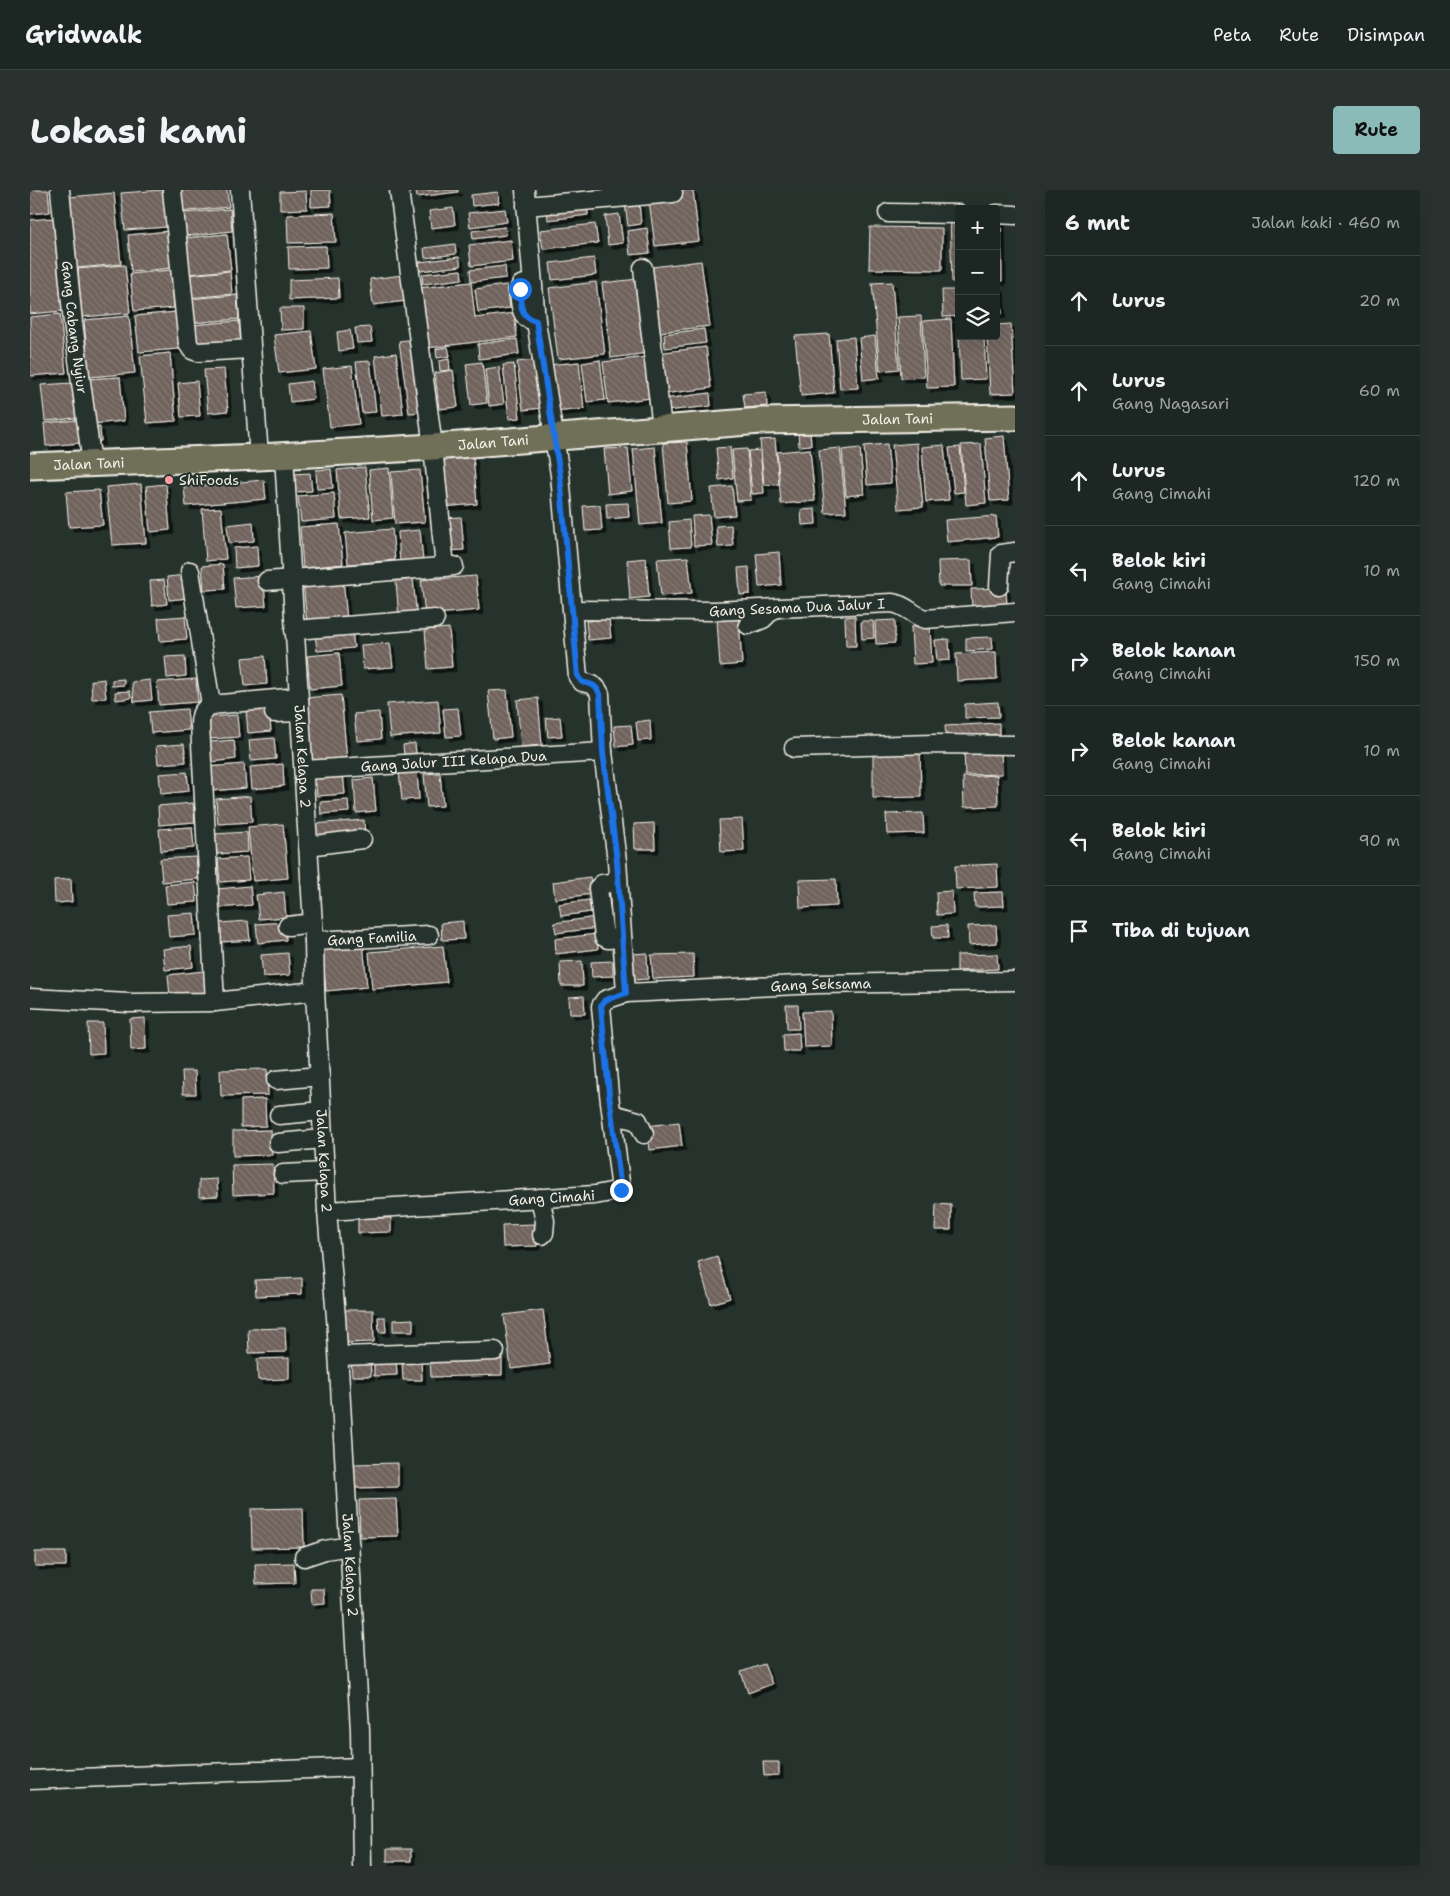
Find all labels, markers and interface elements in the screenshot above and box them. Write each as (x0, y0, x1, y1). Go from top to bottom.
text: Gridwalk (25, 19, 142, 51)
text: Peta (1213, 23, 1251, 47)
text: Rute (1279, 23, 1319, 47)
text: Disimpan (1347, 23, 1425, 47)
button: Rute (1333, 106, 1420, 154)
text: Lokasi kami (30, 107, 247, 154)
map controls (955, 205, 1000, 340)
button: + (955, 205, 1000, 250)
text: 6 mnt (1065, 209, 1130, 237)
text: Jalan kaki · 460 m (1251, 212, 1400, 233)
button: − (955, 250, 1000, 295)
street label: Gang Cabang Nyiur (58, 260, 91, 395)
route start (509, 278, 532, 301)
icon: ahead (1065, 287, 1093, 315)
text: Lurus (1112, 288, 1166, 313)
text: 20 m (1359, 290, 1400, 311)
button: layers (955, 295, 1000, 340)
text: Lurus (1112, 368, 1166, 393)
icon: ahead (1065, 377, 1093, 405)
text: 60 m (1359, 380, 1400, 401)
text: Gang Nagasari (1112, 393, 1229, 414)
street label: Jalan Tani (862, 409, 933, 428)
street label: Jalan Tani (457, 430, 530, 454)
street label: Jalan Tani (53, 453, 125, 474)
text: Lurus (1112, 458, 1166, 483)
icon: ahead (1065, 467, 1093, 495)
text: 120 m (1353, 470, 1400, 491)
place label: ShiFoods (179, 471, 239, 489)
marker: ShiFoods (163, 474, 175, 486)
text: Gang Cimahi (1112, 483, 1211, 504)
text: Belok kiri (1112, 548, 1206, 573)
icon: left (1065, 557, 1093, 585)
text: 10 m (1363, 560, 1400, 581)
text: Gang Cimahi (1112, 573, 1211, 594)
street label: Gang Sesama Dua Jalur I (709, 594, 886, 620)
text: Belok kanan (1112, 638, 1236, 663)
icon: right (1065, 647, 1093, 675)
text: 150 m (1353, 650, 1400, 671)
text: Gang Cimahi (1112, 663, 1211, 684)
street label: Jalan Kelapa 2 (290, 704, 315, 809)
text: Belok kanan (1112, 728, 1236, 753)
icon: right (1065, 737, 1093, 765)
text: 10 m (1363, 740, 1400, 761)
street label: Gang Jalur III Kelapa Dua (360, 746, 548, 776)
text: Gang Cimahi (1112, 753, 1211, 774)
text: Belok kiri (1112, 818, 1206, 843)
icon: left (1065, 827, 1093, 855)
text: 90 m (1359, 830, 1400, 851)
text: Gang Cimahi (1112, 843, 1211, 864)
icon: arrive (1065, 917, 1093, 945)
text: Tiba di tujuan (1112, 918, 1250, 943)
street label: Gang Familia (327, 927, 417, 949)
street label: Gang Seksama (770, 974, 871, 995)
street label: Jalan Kelapa 2 (312, 1109, 336, 1213)
route end (610, 1179, 633, 1202)
street label: Gang Cimahi (508, 1186, 595, 1209)
street label: Jalan Kelapa 2 (338, 1513, 362, 1617)

